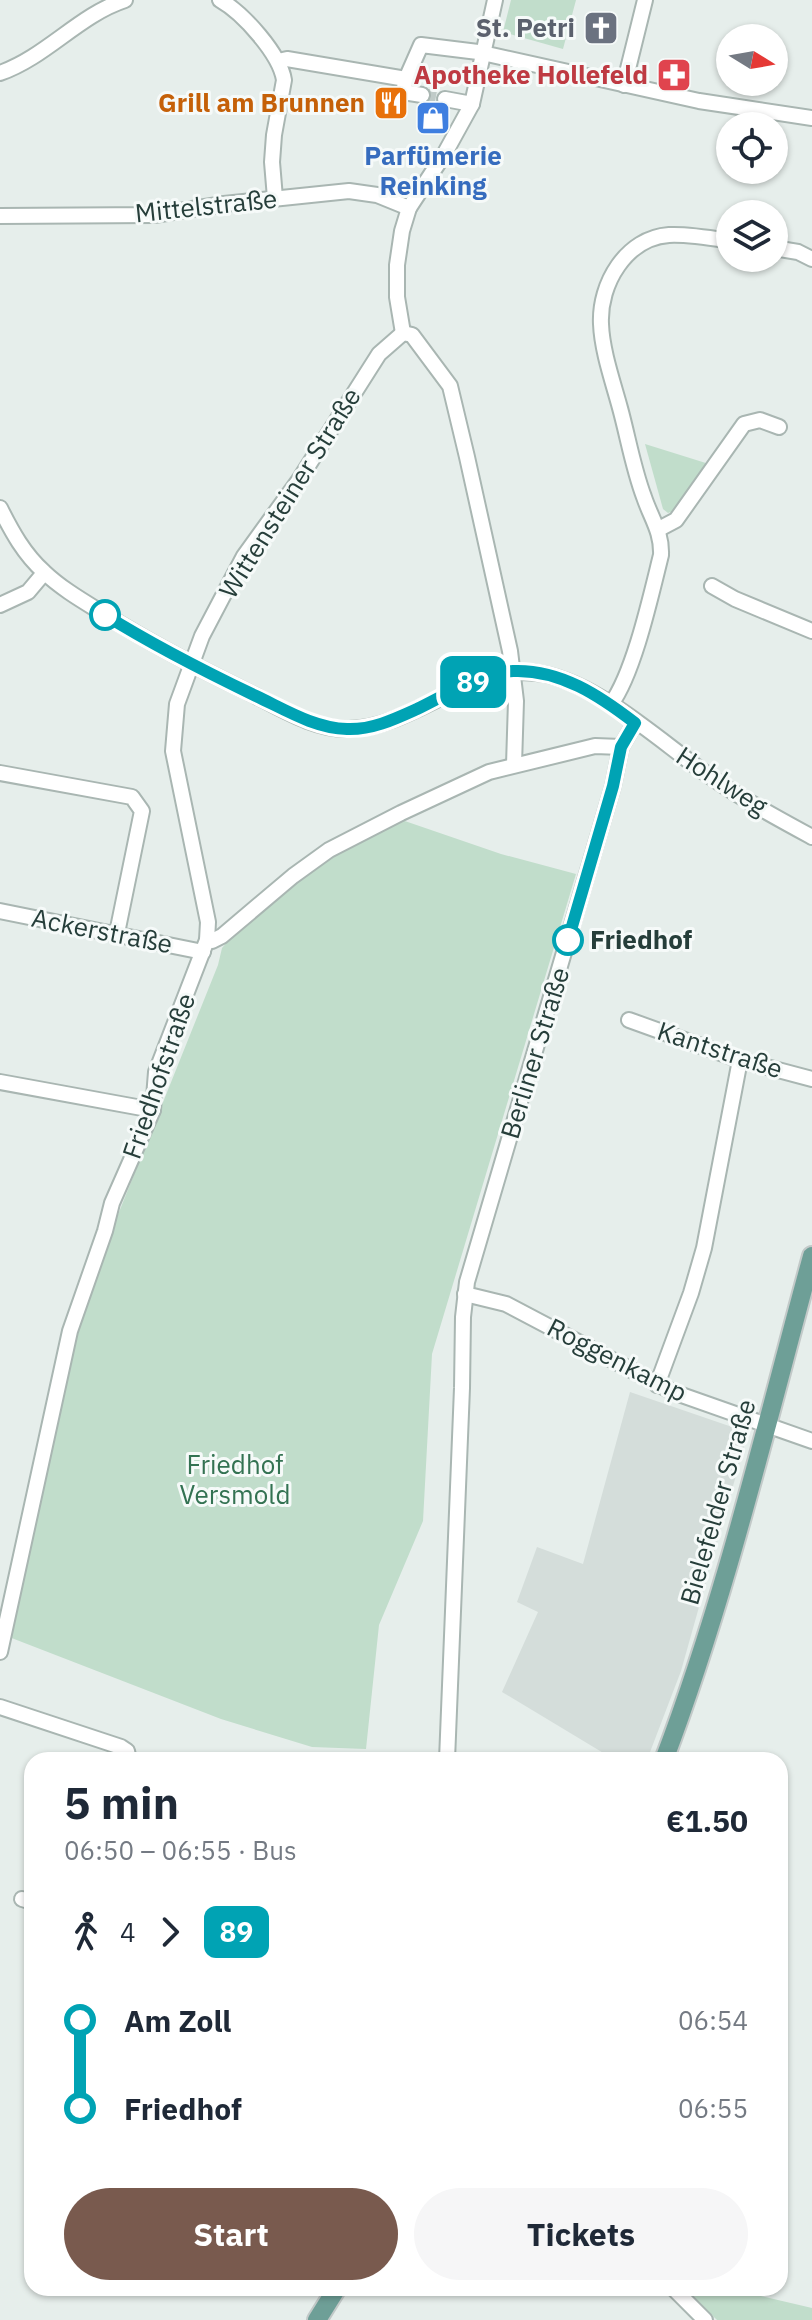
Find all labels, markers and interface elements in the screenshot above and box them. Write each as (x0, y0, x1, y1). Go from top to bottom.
church icon: St. Petri (582, 9, 620, 47)
place label: St. Petri (476, 10, 575, 44)
north arrow (716, 24, 788, 96)
map controls (716, 24, 788, 272)
pharmacy icon: Apotheke Hollefeld (655, 56, 693, 94)
place label: Apotheke Hollefeld (414, 57, 648, 91)
restaurant icon: Grill am Brunnen (372, 84, 410, 122)
place label: Grill am Brunnen (158, 85, 365, 119)
shop icon: Parfümerie Reinking (414, 99, 452, 137)
button: locate (716, 112, 788, 184)
place label: Parfümerie Reinking (364, 138, 502, 202)
street label: Mittelstraße (133, 181, 279, 229)
button: layers (716, 200, 788, 272)
street label: Wittensteiner Straße (211, 381, 368, 604)
unlabelled marker (90, 600, 120, 630)
line badge: 89 (437, 656, 509, 708)
text: 89 (456, 663, 490, 700)
street label: Hohlweg (670, 738, 775, 822)
street label: Ackerstraße (29, 900, 175, 960)
place label: Friedhof (590, 922, 693, 956)
marker: Friedhof (553, 925, 583, 955)
street label: Berliner Straße (492, 963, 576, 1143)
street label: Friedhofstraße (114, 988, 202, 1163)
street label: Kantstraße (653, 1013, 787, 1085)
street label: Roggenkamp (542, 1309, 693, 1409)
street label: Bielefelder Straße (671, 1395, 763, 1608)
park label: Friedhof Versmold (180, 1447, 290, 1511)
text: 5 min (64, 1774, 179, 1831)
text: €1.50 (666, 1801, 748, 1840)
text: 06:50 – 06:55 · Bus (64, 1833, 297, 1867)
icon: walk (64, 1910, 108, 1954)
icon: forward (148, 1910, 192, 1954)
text: 89 (220, 1913, 253, 1950)
text: 4 (120, 1915, 136, 1949)
text: Am Zoll (124, 2001, 231, 2040)
text: 06:54 (678, 2003, 748, 2037)
text: Friedhof (124, 2089, 242, 2128)
text: 06:55 (678, 2091, 748, 2125)
button: Start (64, 2188, 398, 2280)
button: Tickets (414, 2188, 748, 2280)

